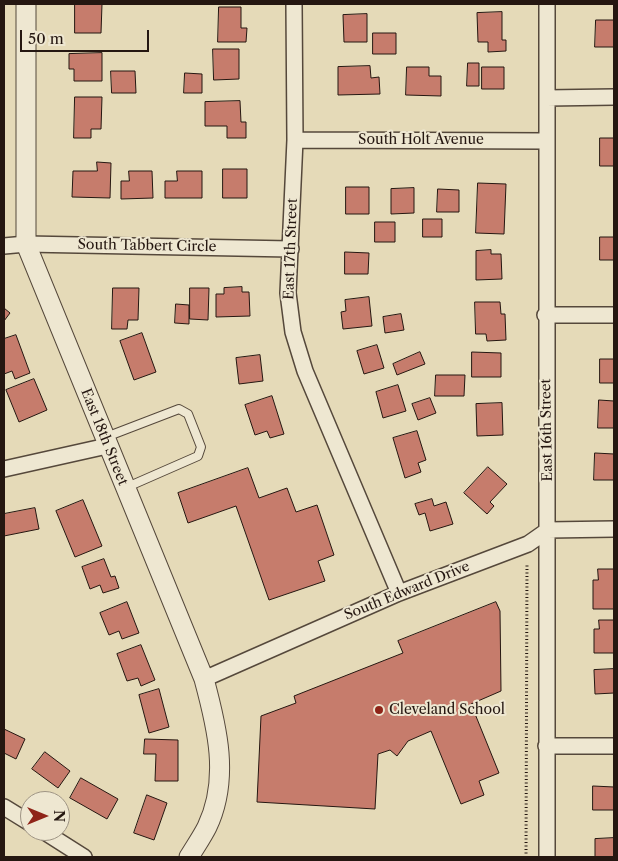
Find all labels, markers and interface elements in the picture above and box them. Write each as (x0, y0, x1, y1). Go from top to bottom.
scale bar (22, 20, 151, 52)
text: 50 m (28, 29, 64, 48)
street label: South Holt Avenue (358, 132, 484, 148)
street label: East 17th Street (281, 198, 301, 300)
street label: South Tabbert Circle (77, 236, 217, 256)
street label: East 16th Street (538, 378, 556, 482)
street label: East 18th Street (77, 386, 131, 488)
street label: South Edward Drive (342, 558, 472, 624)
place label: Cleveland School (389, 702, 505, 718)
marker: Cleveland School (373, 704, 385, 716)
north arrow (20, 791, 70, 841)
text: N (50, 810, 68, 822)

